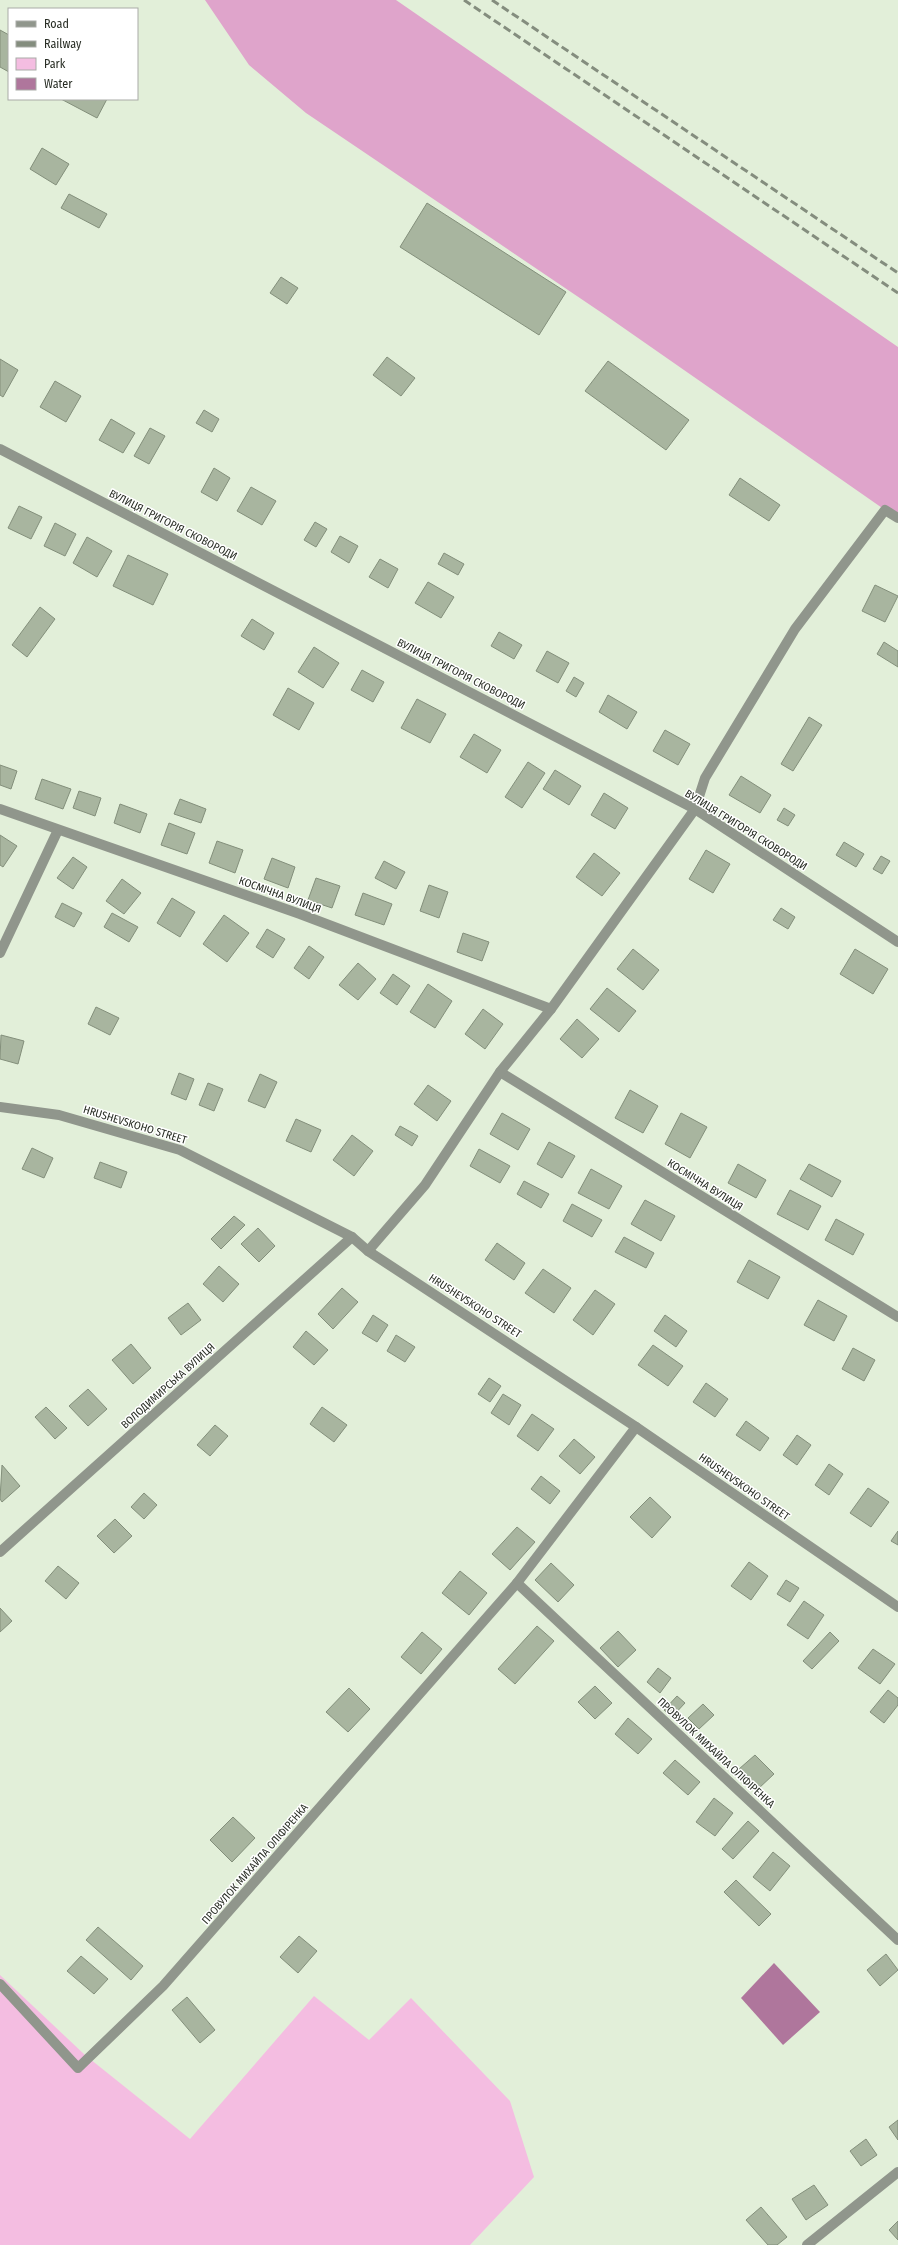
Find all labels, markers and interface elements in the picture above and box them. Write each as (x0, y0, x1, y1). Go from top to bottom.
legend (8, 8, 138, 100)
text: Road (44, 17, 69, 31)
text: Railway (44, 37, 82, 51)
text: Park (44, 57, 66, 71)
text: Water (44, 77, 73, 91)
street label: ВУЛИЦЯ ГРИГОРІЯ СКОВОРОДИ (107, 487, 239, 563)
street label: ВУЛИЦЯ ГРИГОРІЯ СКОВОРОДИ (395, 636, 527, 712)
street label: ВУЛИЦЯ ГРИГОРІЯ СКОВОРОДИ (682, 787, 810, 873)
street label: КОСМІЧНА ВУЛИЦЯ (237, 874, 323, 916)
street label: HRUSHEVSKOHO STREET (82, 1103, 189, 1147)
street label: КОСМІЧНА ВУЛИЦЯ (665, 1157, 745, 1213)
street label: HRUSHEVSKOHO STREET (426, 1271, 524, 1341)
street label: ВОЛОДИМИРСЬКА ВУЛИЦЯ (119, 1341, 217, 1431)
street label: HRUSHEVSKOHO STREET (696, 1451, 793, 1524)
street label: ПРОВУЛОК МИХАЙЛА ОЛІФІРЕНКА (655, 1695, 777, 1811)
street label: ПРОВУЛОК МИХАЙЛА ОЛІФІРЕНКА (199, 1801, 311, 1927)

